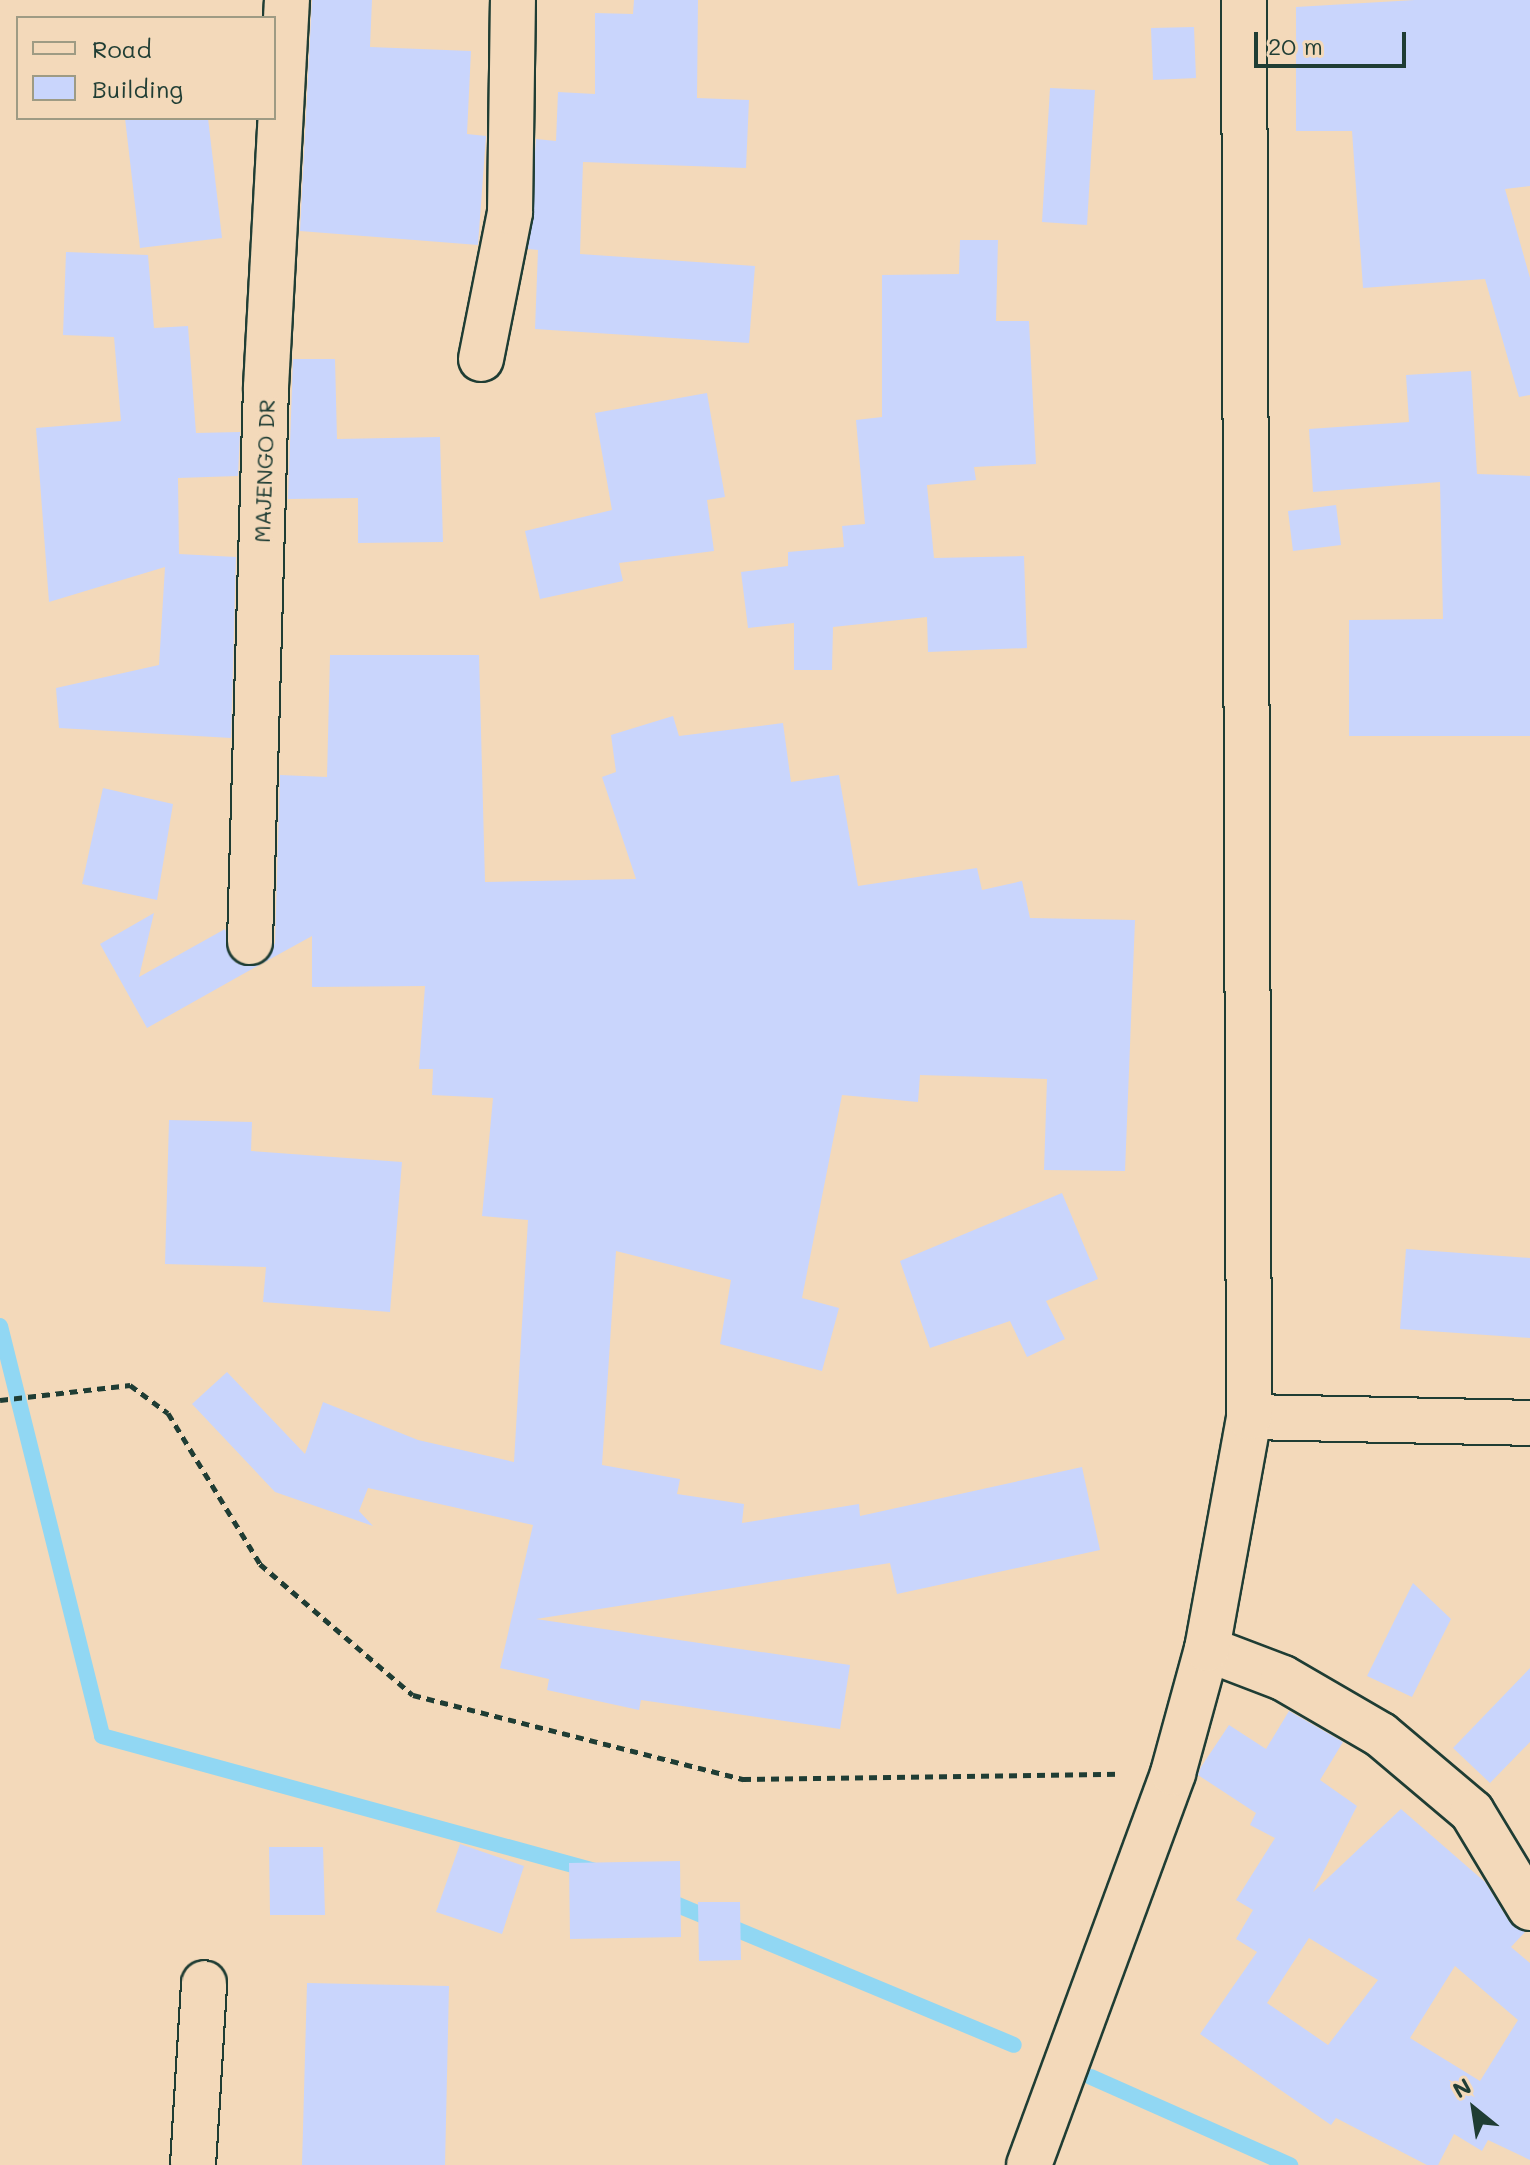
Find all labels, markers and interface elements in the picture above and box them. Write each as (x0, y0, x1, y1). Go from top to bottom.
legend (16, 16, 276, 120)
scale bar (1258, 16, 1410, 66)
text: 20 m (1268, 30, 1323, 61)
text: Road (92, 33, 152, 64)
text: Building (92, 73, 183, 104)
street label: MAJENGO DR (248, 399, 280, 543)
north arrow (1434, 2069, 1514, 2149)
text: N (1447, 2071, 1476, 2105)

